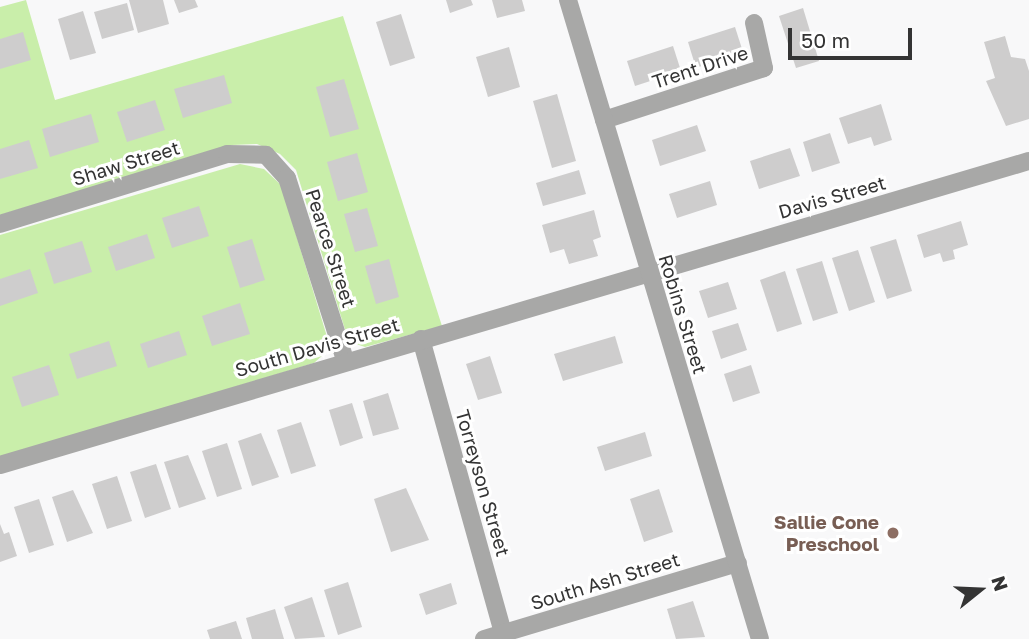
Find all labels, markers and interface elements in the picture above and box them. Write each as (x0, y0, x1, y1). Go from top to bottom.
scale bar (791, 14, 915, 58)
text: 50 m (801, 27, 850, 53)
street label: Trent Drive (649, 41, 751, 93)
street label: Shaw Street (70, 136, 182, 190)
street label: Davis Street (776, 171, 888, 223)
street label: Pearce Street (301, 186, 361, 310)
street label: Robins Street (654, 252, 712, 376)
street label: South Davis Street (232, 313, 402, 381)
street label: Torreyson Street (451, 407, 515, 559)
place label: Sallie Cone Preschool (774, 511, 879, 555)
marker: Sallie Cone Preschool (885, 525, 901, 541)
street label: South Ash Street (528, 548, 682, 614)
north arrow (945, 555, 1015, 625)
text: N (987, 573, 1014, 594)

